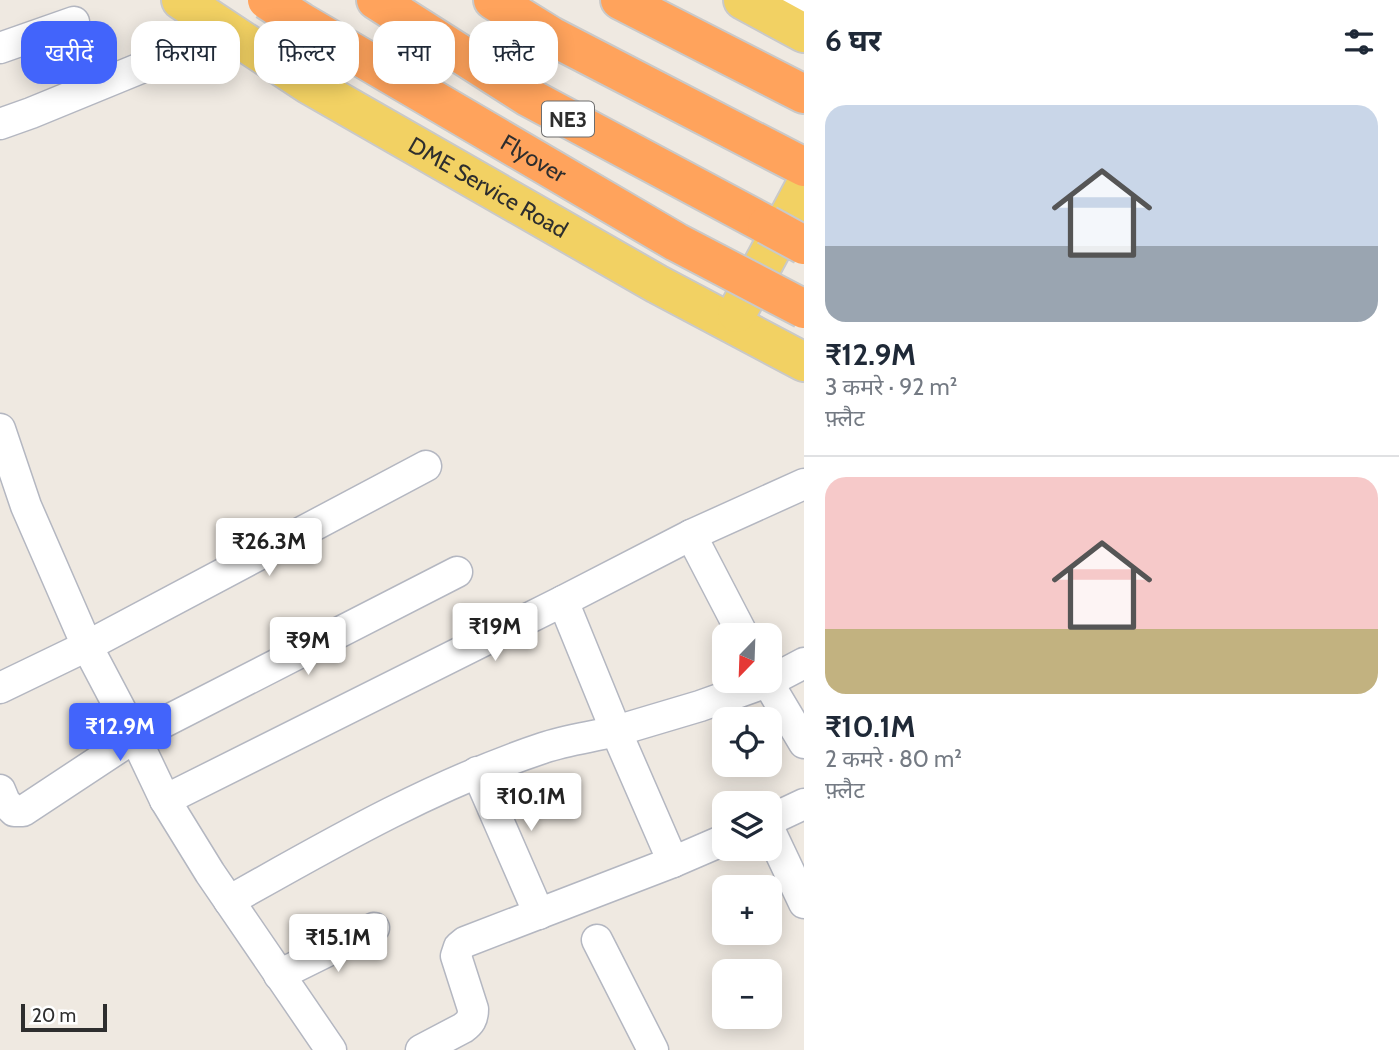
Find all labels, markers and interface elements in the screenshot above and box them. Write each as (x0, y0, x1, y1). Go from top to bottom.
chip: खरीदें (21, 21, 117, 84)
chip: किराया (131, 21, 240, 84)
chip: फ़िल्टर (254, 21, 359, 84)
chip: नया (373, 21, 455, 84)
chip: फ़्लैट (469, 21, 558, 84)
text: 6 घर (825, 22, 881, 59)
icon: filters (1340, 23, 1378, 61)
road number: NE3 (542, 102, 594, 136)
street label: Flyover (496, 128, 572, 189)
street label: DME Service Road (404, 131, 573, 244)
icon: home (1039, 150, 1165, 276)
text: ₹12.9M (825, 336, 916, 373)
text: 3 कमरे · 92 m² (825, 373, 957, 401)
text: फ़्लैट (825, 404, 865, 432)
pin: ₹26.3M (212, 518, 326, 578)
icon: home (1039, 522, 1165, 648)
text: ₹26.3M (232, 527, 306, 555)
pin: ₹19M (454, 604, 536, 663)
text: ₹19M (469, 612, 521, 640)
pin: ₹9M (274, 618, 342, 677)
north arrow (712, 623, 782, 693)
map controls (712, 623, 782, 1029)
text: ₹9M (286, 626, 330, 654)
pin: ₹12.9M (63, 704, 177, 763)
button: locate (712, 707, 782, 777)
text: ₹10.1M (825, 708, 915, 745)
text: ₹12.9M (85, 712, 155, 740)
text: 2 कमरे · 80 m² (825, 745, 962, 773)
pin: ₹10.1M (474, 774, 588, 833)
text: फ़्लैट (825, 776, 865, 804)
text: ₹10.1M (496, 782, 566, 810)
button: layers (712, 791, 782, 861)
button: + (712, 875, 782, 945)
pin: ₹15.1M (281, 914, 395, 974)
text: ₹15.1M (305, 923, 371, 951)
button: − (712, 959, 782, 1029)
scale bar (21, 1001, 107, 1033)
text: 20 m (32, 1004, 76, 1027)

